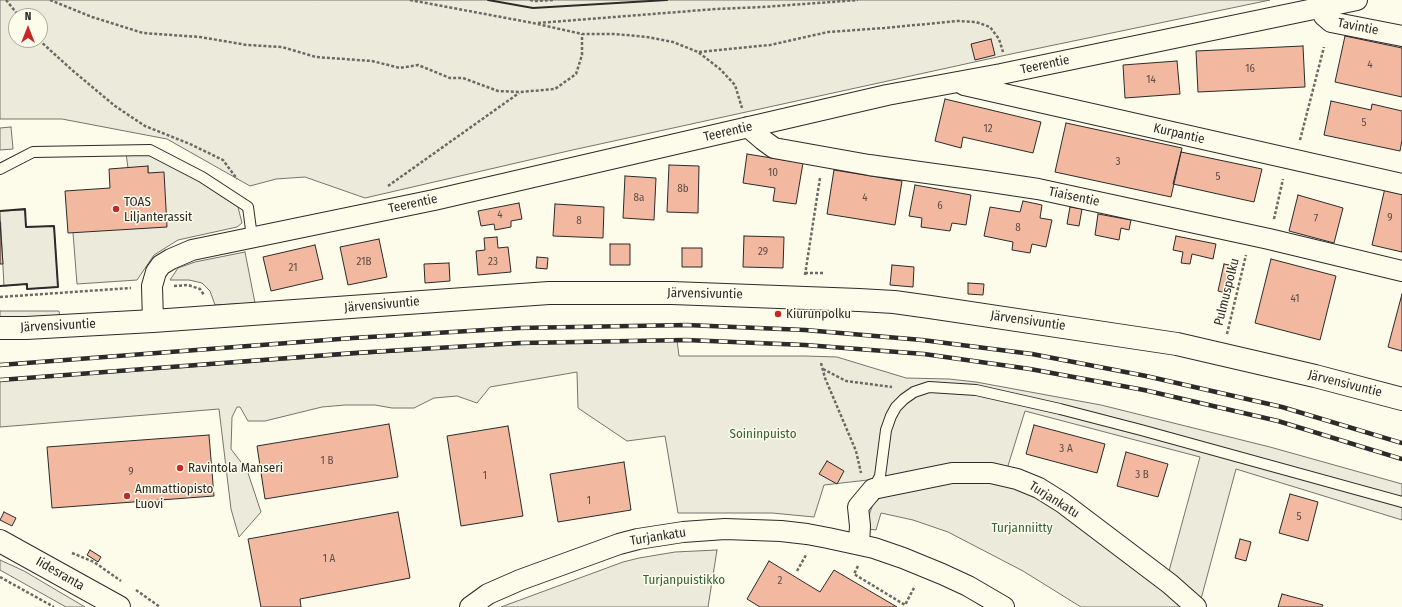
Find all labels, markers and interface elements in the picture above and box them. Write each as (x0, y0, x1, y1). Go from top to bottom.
north arrow (8, 8, 48, 48)
text: N (25, 10, 31, 23)
street label: Tavintie (1336, 15, 1380, 39)
street label: Teerentie (1019, 52, 1071, 78)
house number: 4 (1367, 58, 1373, 72)
house number: 16 (1245, 62, 1255, 76)
house number: 14 (1146, 73, 1156, 87)
house number: 5 (1361, 116, 1367, 130)
street label: Teerentie (702, 119, 754, 145)
street label: Kurpantie (1152, 121, 1206, 147)
house number: 12 (983, 122, 993, 136)
house number: 3 (1116, 155, 1120, 169)
house number: 10 (768, 166, 778, 180)
house number: 5 (1215, 170, 1221, 184)
house number: 8b (677, 182, 689, 196)
street label: Tiaisentie (1047, 184, 1101, 210)
street label: Teerentie (387, 191, 439, 217)
house number: 8a (634, 191, 644, 205)
house number: 4 (862, 191, 868, 205)
place label: TOAS Liljanterassit (124, 194, 192, 225)
house number: 6 (937, 199, 943, 213)
marker: TOAS Liljanterassit (111, 204, 121, 214)
house number: 4 (497, 208, 503, 222)
house number: 9 (1387, 211, 1393, 225)
house number: 7 (1314, 212, 1318, 226)
house number: 8 (576, 214, 582, 228)
house number: 8 (1015, 221, 1021, 235)
house number: 29 (758, 245, 768, 259)
house number: 21B (357, 255, 371, 269)
house number: 23 (488, 255, 498, 269)
street label: Pulmuspolku (1211, 257, 1243, 327)
house number: 21 (289, 261, 297, 275)
street label: Järvensivuntie (667, 286, 743, 302)
house number: 41 (1290, 292, 1300, 306)
street label: Järvensivuntie (344, 294, 420, 316)
place label: Kiurunpolku (786, 306, 851, 322)
street label: Järvensivuntie (989, 308, 1067, 334)
marker: Kiurunpolku (773, 309, 783, 319)
street label: Järvensivuntie (20, 316, 96, 336)
street label: Järvensivuntie (1306, 367, 1384, 401)
park label: Soininpuisto (730, 426, 796, 442)
house number: 3 A (1059, 442, 1073, 456)
house number: 1 B (321, 454, 333, 468)
place label: Ravintola Manseri (188, 460, 283, 476)
marker: Ravintola Manseri (175, 463, 185, 473)
house number: 9 (128, 465, 134, 479)
house number: 3 B (1135, 468, 1149, 482)
house number: 1 (483, 469, 487, 483)
street label: Turjankatu (1026, 478, 1082, 522)
place label: Ammattiopisto Luovi (135, 481, 213, 512)
marker: Ammattiopisto Luovi (122, 491, 132, 501)
house number: 1 (587, 494, 591, 508)
house number: 5 (1296, 510, 1302, 524)
park label: Turjanniitty (992, 520, 1052, 536)
street label: Turjankatu (629, 525, 687, 549)
house number: 1 A (323, 552, 335, 566)
street label: Iidesranta (33, 554, 87, 594)
park label: Turjanpuistikko (643, 572, 725, 588)
house number: 2 (778, 574, 782, 588)

